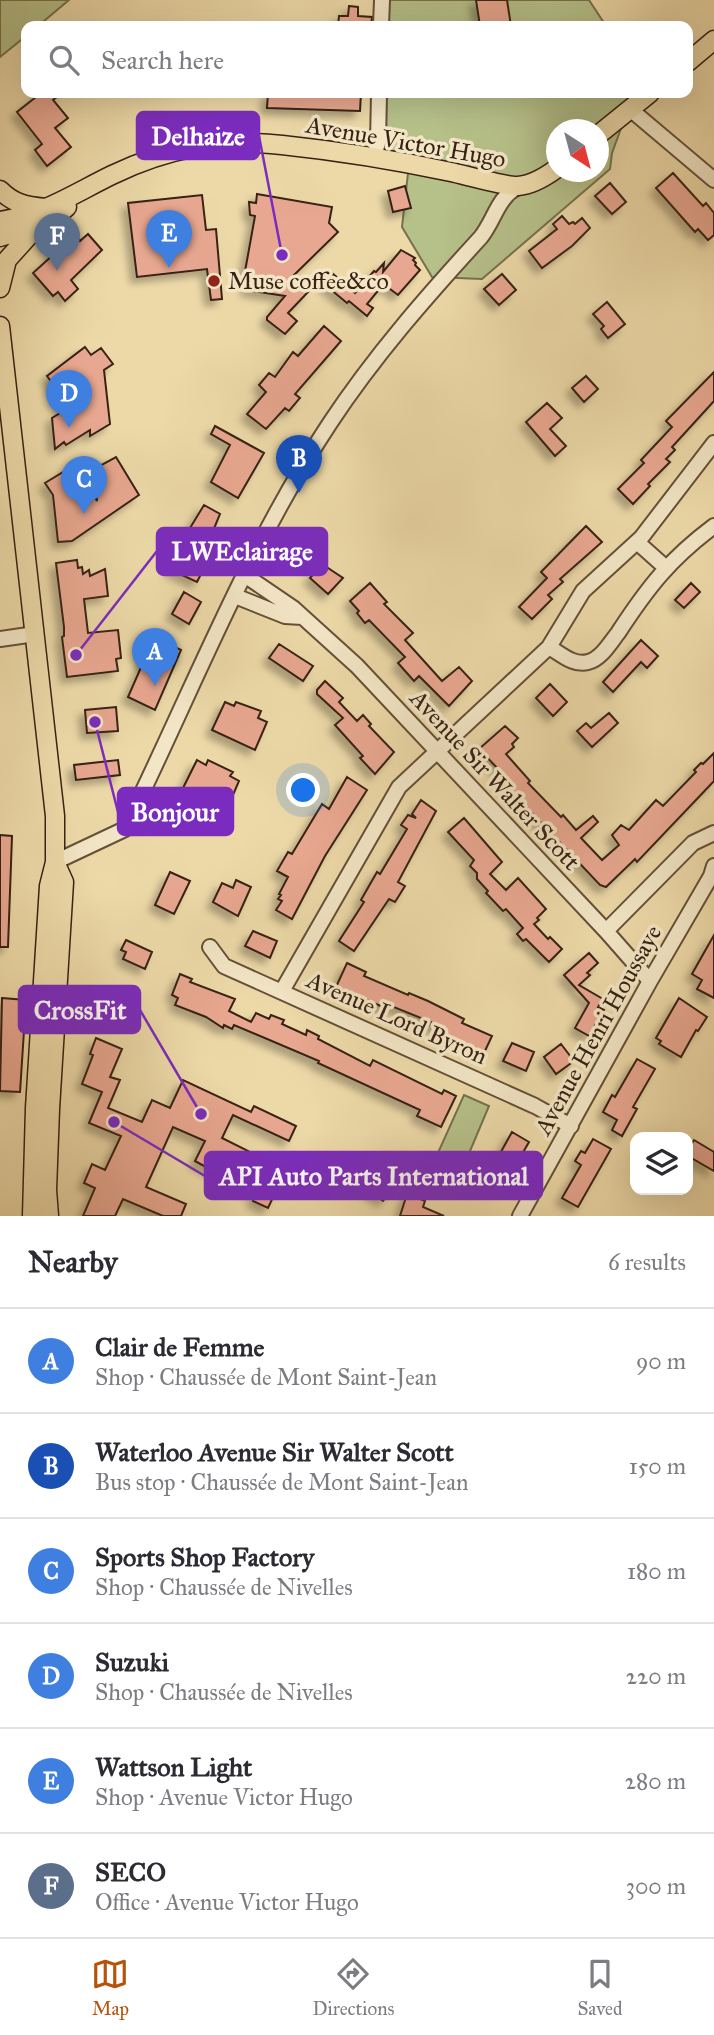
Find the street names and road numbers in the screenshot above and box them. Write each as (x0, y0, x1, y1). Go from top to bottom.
street label: Avenue Victor Hugo (303, 110, 508, 174)
street label: Avenue Sir Walter Scott (403, 683, 587, 877)
street label: Avenue Henri Houssaye (527, 920, 668, 1141)
street label: Avenue Lord Byron (301, 964, 492, 1071)

